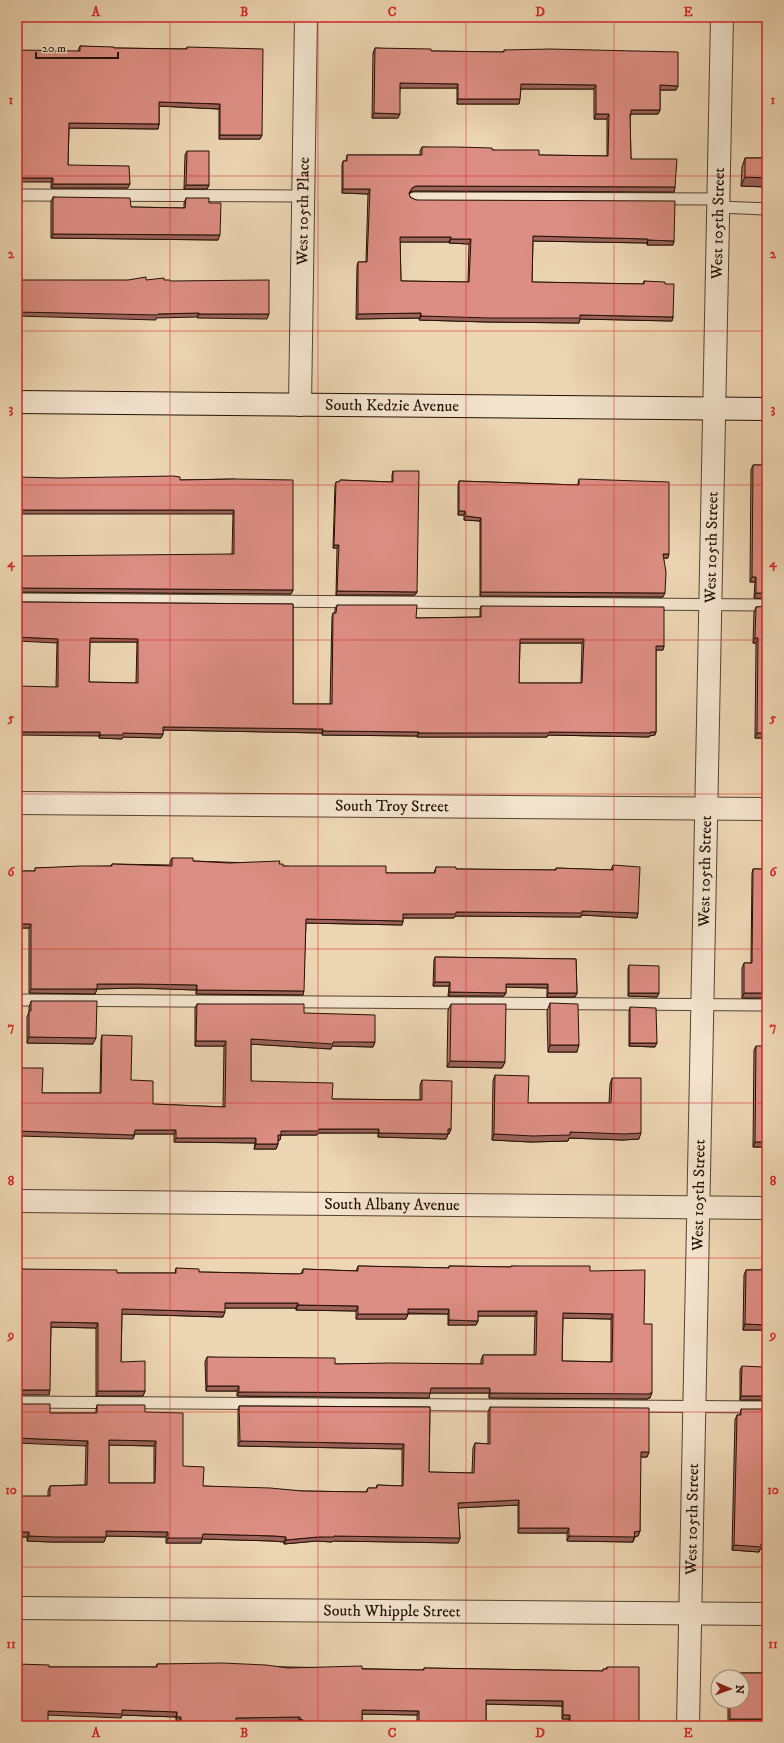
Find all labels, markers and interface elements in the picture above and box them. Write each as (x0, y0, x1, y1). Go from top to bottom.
text: A (91, 4, 101, 20)
text: B (240, 4, 248, 20)
text: C (388, 4, 397, 20)
text: D (535, 4, 545, 20)
text: E (683, 4, 693, 20)
scale bar (36, 34, 118, 60)
text: 20 m (42, 41, 66, 56)
text: 1 (9, 92, 14, 108)
text: 1 (771, 92, 776, 108)
street label: West 105th Place (292, 156, 314, 266)
street label: West 105th Street (707, 167, 729, 280)
text: 2 (8, 246, 15, 262)
text: 2 (770, 246, 777, 262)
street label: South Kedzie Avenue (325, 395, 459, 416)
text: 3 (9, 401, 14, 417)
text: 3 (771, 401, 776, 417)
street label: West 105th Street (700, 491, 723, 604)
text: 4 (6, 555, 15, 572)
text: 4 (768, 555, 777, 572)
text: 5 (7, 710, 15, 726)
text: 5 (769, 710, 777, 726)
street label: South Troy Street (335, 796, 449, 816)
street label: West 105th Street (694, 815, 716, 928)
text: 6 (8, 864, 16, 880)
text: 6 (770, 864, 778, 880)
text: 7 (8, 1019, 15, 1035)
text: 7 (770, 1019, 777, 1035)
street label: West 105th Street (687, 1139, 710, 1252)
text: 8 (8, 1173, 15, 1189)
text: 8 (770, 1173, 777, 1189)
street label: South Albany Avenue (324, 1194, 460, 1215)
text: 9 (7, 1327, 14, 1343)
text: 9 (769, 1327, 776, 1343)
street label: West 105th Street (681, 1463, 703, 1576)
text: 10 (5, 1482, 17, 1498)
text: 10 (767, 1482, 779, 1498)
street label: South Whipple Street (323, 1600, 461, 1622)
text: 11 (6, 1636, 16, 1652)
text: 11 (768, 1636, 778, 1652)
north arrow (710, 1669, 750, 1709)
text: N (732, 1685, 746, 1694)
text: A (91, 1725, 101, 1741)
text: B (240, 1725, 248, 1741)
text: C (388, 1725, 397, 1741)
text: D (535, 1725, 545, 1741)
text: E (683, 1725, 693, 1741)

